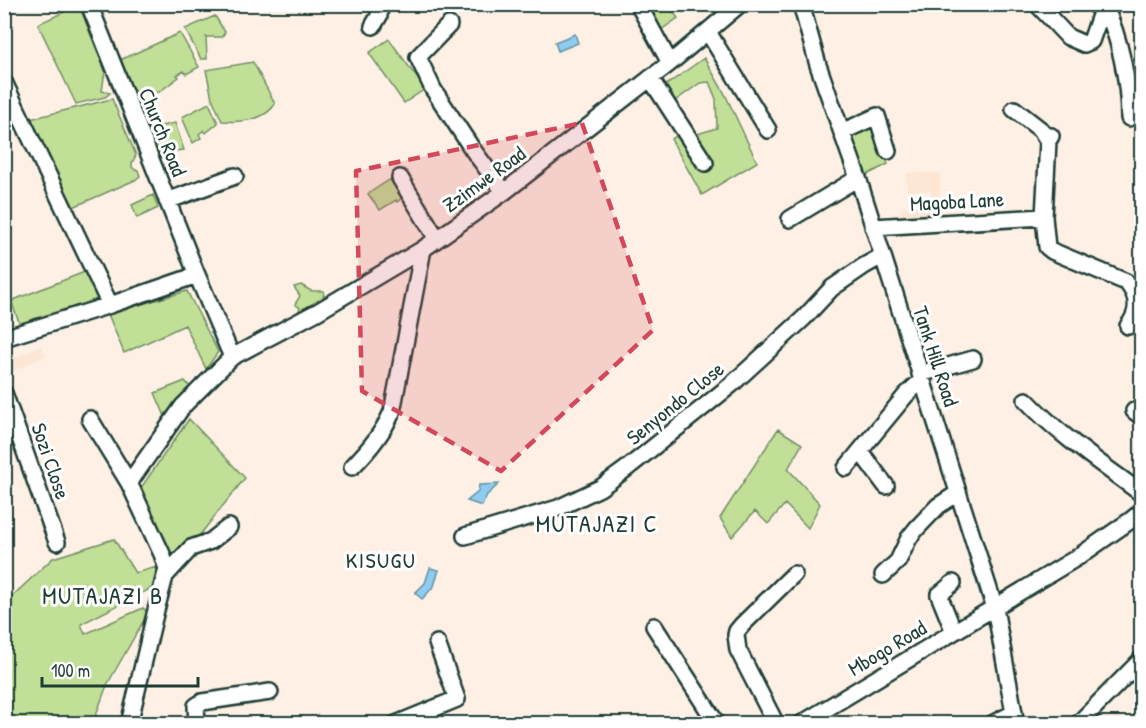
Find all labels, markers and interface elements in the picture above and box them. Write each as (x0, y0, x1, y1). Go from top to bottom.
street label: Church Road (132, 83, 194, 181)
street label: Zzimwe Road (437, 139, 531, 219)
street label: Magoba Lane (909, 184, 1005, 218)
street label: Tank Hill Road (906, 302, 966, 410)
street label: Senyondo Close (620, 355, 730, 451)
street label: Sozi Close (24, 419, 78, 503)
district label: MUTAJAZI C (536, 507, 658, 539)
district label: KISUGU (346, 545, 416, 575)
district label: MUTAJAZI B (42, 579, 164, 611)
street label: Mbogo Road (842, 613, 932, 683)
scale bar (42, 650, 198, 688)
text: 100 m (51, 658, 90, 683)

